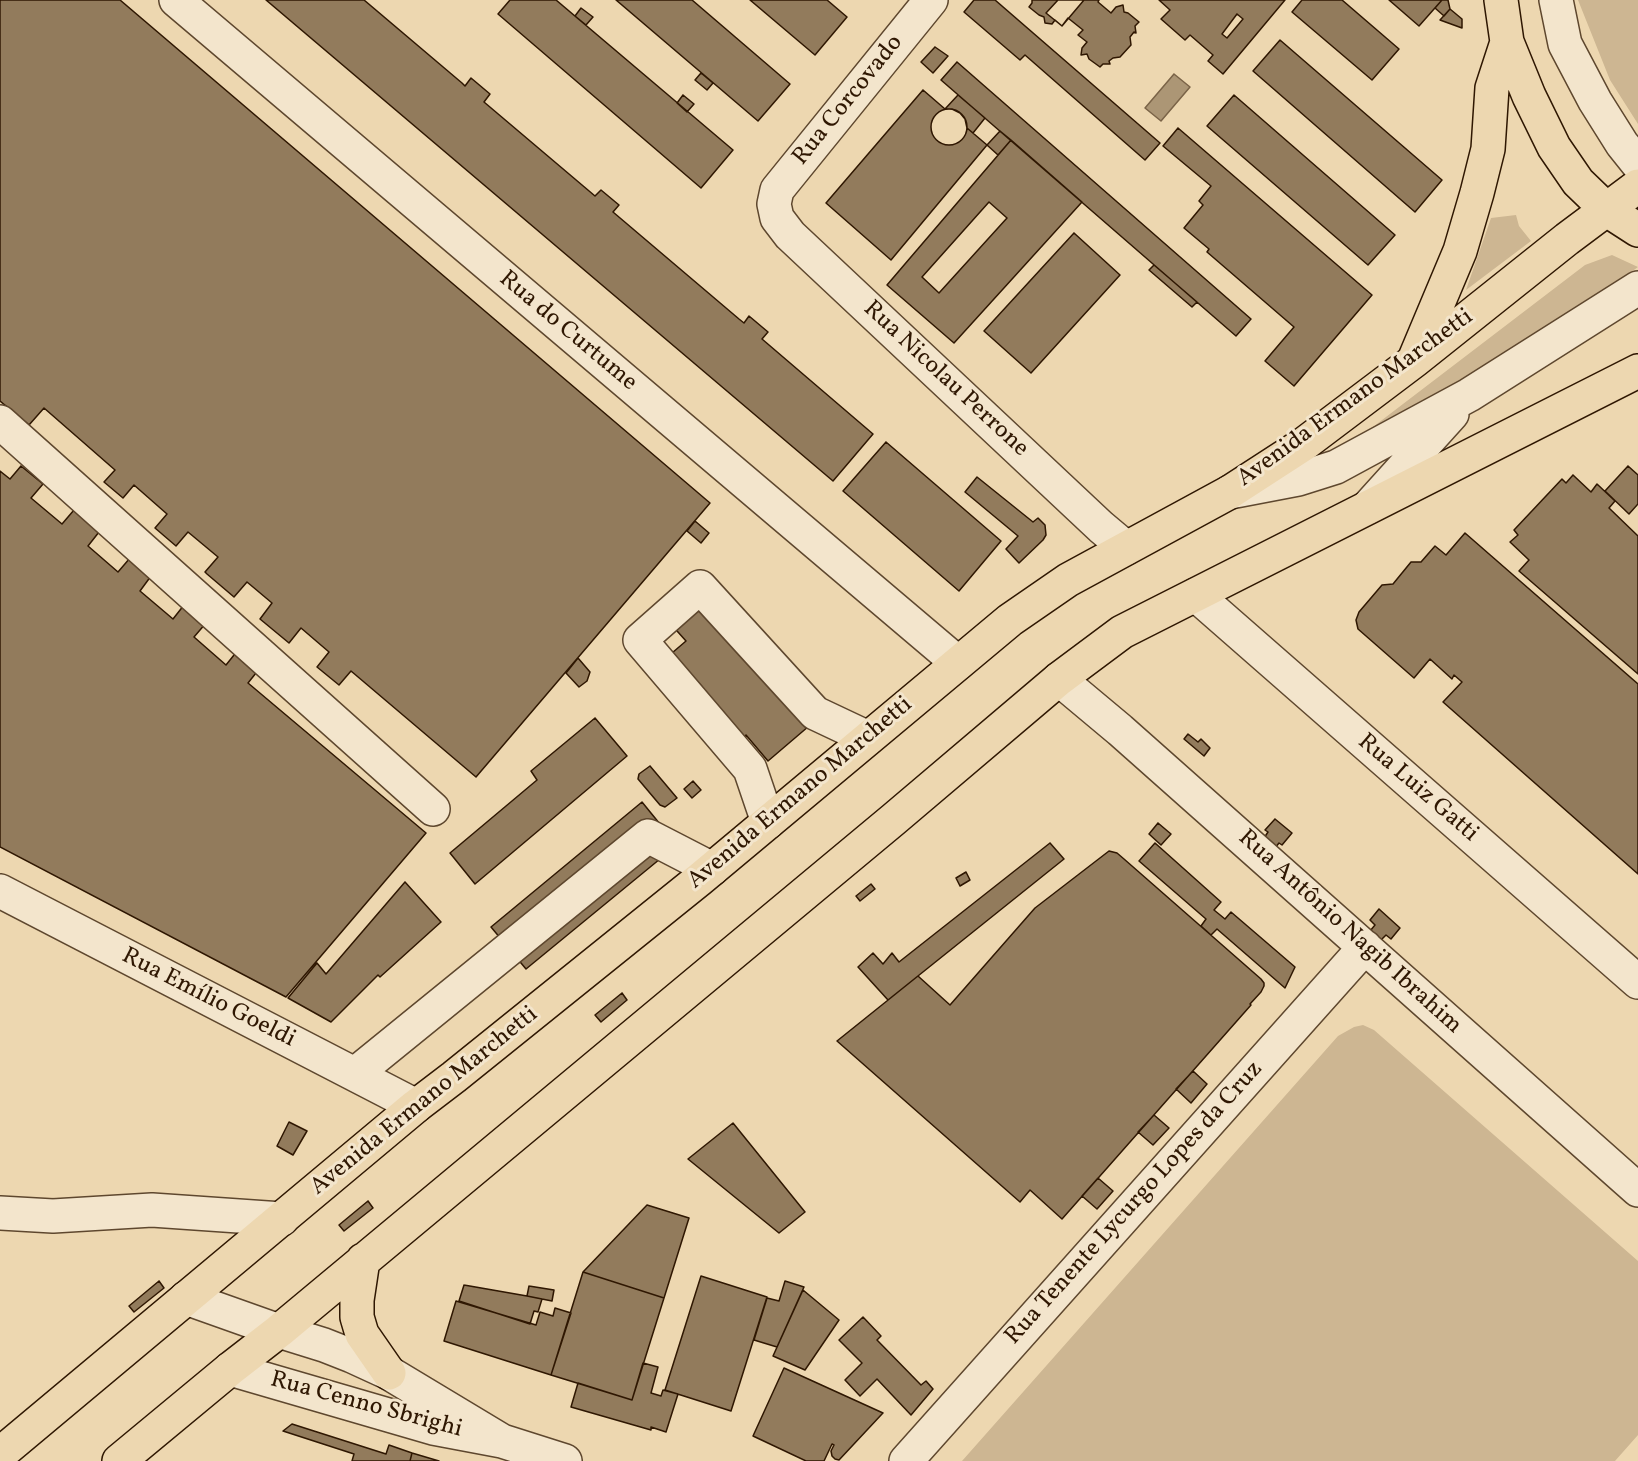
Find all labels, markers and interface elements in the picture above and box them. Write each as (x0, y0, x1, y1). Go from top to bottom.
street label: Rua Corcovado (788, 30, 910, 172)
street label: Rua do Curtume (492, 266, 642, 398)
street label: Rua Nicolau Perrone (856, 296, 1034, 464)
street label: Avenida Ermano Marchetti (1232, 304, 1480, 494)
street label: Avenida Ermano Marchetti (683, 691, 919, 897)
street label: Rua Luiz Gatti (1351, 729, 1483, 849)
street label: Rua Antônio Nagib Ibrahim (1231, 825, 1467, 1041)
street label: Rua Emílio Goeldi (116, 943, 300, 1055)
street label: Avenida Ermano Marchetti (305, 1001, 545, 1203)
street label: Rua Tenente Lycurgo Lopes da Cruz (1000, 1056, 1270, 1352)
street label: Rua Cenno Sbrighi (267, 1367, 465, 1445)

